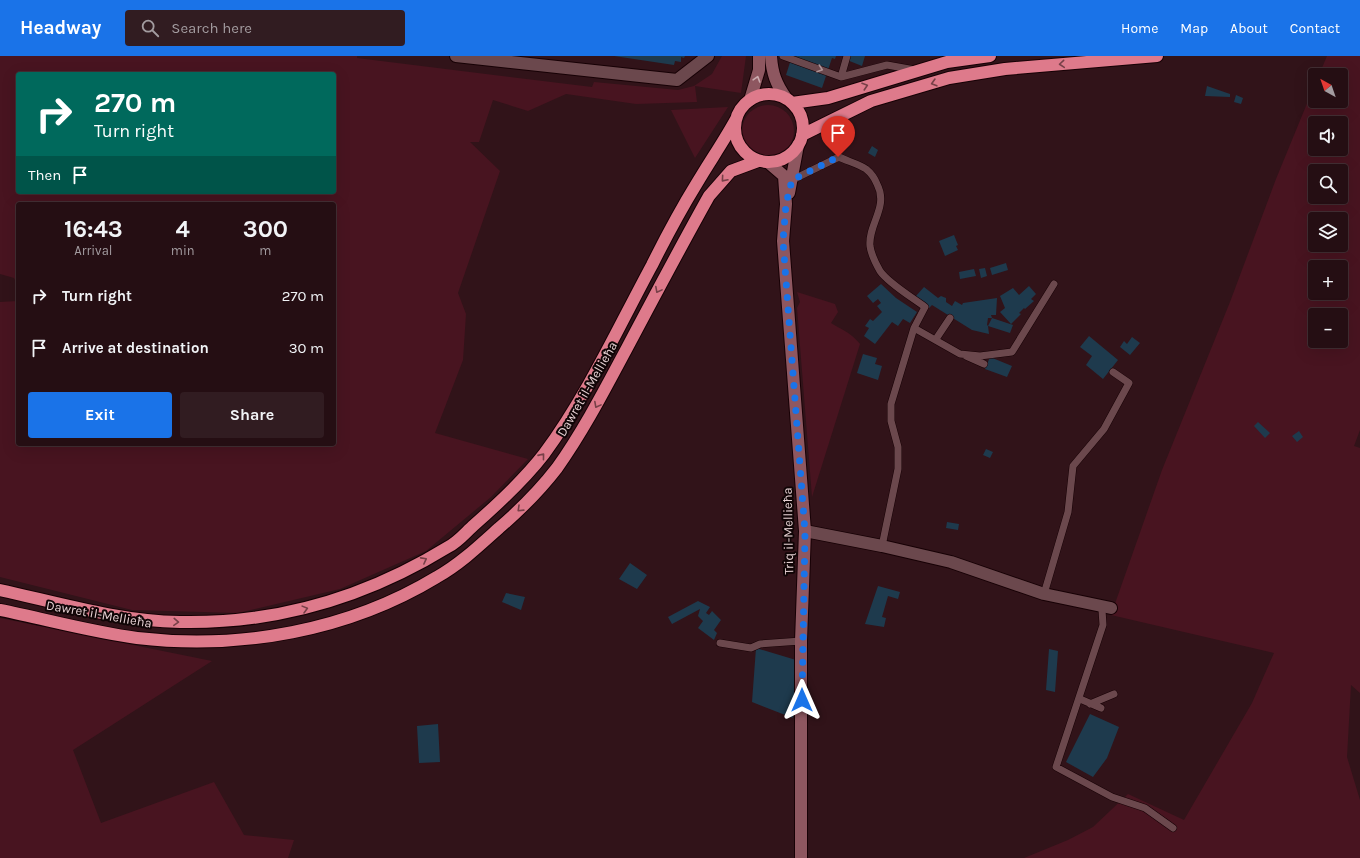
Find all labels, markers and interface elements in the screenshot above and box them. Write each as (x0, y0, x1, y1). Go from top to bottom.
search box (125, 10, 405, 46)
text: Headway (20, 17, 101, 39)
icon: search (139, 17, 161, 39)
text: Search here (171, 19, 252, 37)
text: Home (1121, 20, 1158, 37)
text: Map (1180, 20, 1208, 37)
text: About (1230, 20, 1268, 37)
text: Contact (1290, 20, 1340, 37)
one-way arrow (1059, 60, 1065, 69)
one-way arrow (816, 64, 823, 73)
north arrow (1308, 68, 1348, 108)
map controls (1308, 68, 1348, 348)
one-way arrow (752, 75, 760, 82)
one-way arrow (930, 78, 937, 87)
one-way arrow (862, 82, 869, 91)
text: 270 m (94, 86, 176, 119)
icon: right (28, 88, 80, 140)
pin (821, 116, 855, 157)
button: sound (1308, 116, 1348, 156)
text: Turn right (94, 120, 174, 142)
icon: arrive (827, 122, 849, 144)
icon: arrive (69, 164, 91, 186)
button: search (1308, 164, 1348, 204)
text: Then (28, 166, 61, 184)
one-way arrow (722, 174, 729, 181)
button: layers (1308, 212, 1348, 252)
text: 16:43 (64, 215, 123, 243)
text: 4 (176, 215, 190, 243)
text: 300 (243, 215, 288, 243)
text: Arrival (74, 243, 112, 258)
text: min (171, 243, 195, 258)
text: m (259, 243, 271, 258)
button: + (1308, 260, 1348, 300)
icon: right (28, 285, 50, 307)
one-way arrow (655, 286, 663, 293)
text: Turn right (62, 287, 132, 305)
text: 270 m (282, 287, 324, 305)
button: − (1308, 308, 1348, 348)
icon: arrive (28, 337, 50, 359)
text: Arrive at destination (62, 339, 209, 357)
text: 30 m (289, 339, 324, 357)
street label: Dawret il-Mellieħa (554, 339, 620, 439)
button: Exit (28, 392, 172, 438)
button: Share (180, 392, 324, 438)
one-way arrow (594, 400, 602, 408)
one-way arrow (537, 453, 544, 460)
street label: Triq il-Mellieħa (780, 487, 797, 575)
one-way arrow (517, 504, 525, 512)
one-way arrow (420, 557, 428, 564)
street label: Dawret il-Mellieħa (45, 597, 153, 631)
one-way arrow (301, 605, 308, 614)
one-way arrow (173, 617, 179, 626)
position arrow (781, 679, 823, 721)

